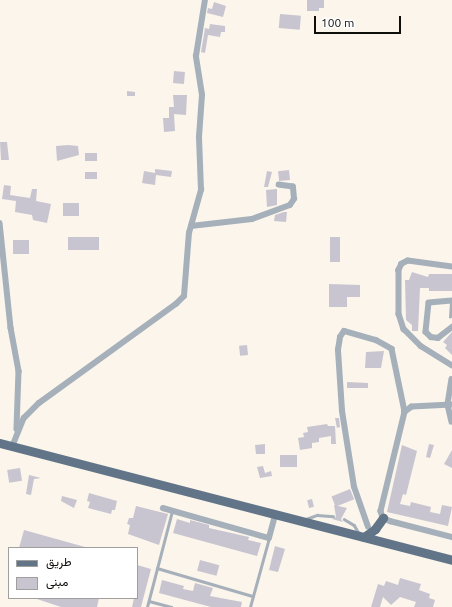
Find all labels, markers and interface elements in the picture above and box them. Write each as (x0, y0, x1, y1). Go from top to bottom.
scale bar (316, 8, 403, 34)
text: 100 m (321, 16, 354, 29)
legend (8, 547, 138, 599)
text: طريق (46, 555, 71, 568)
text: مبنى (46, 575, 68, 588)

